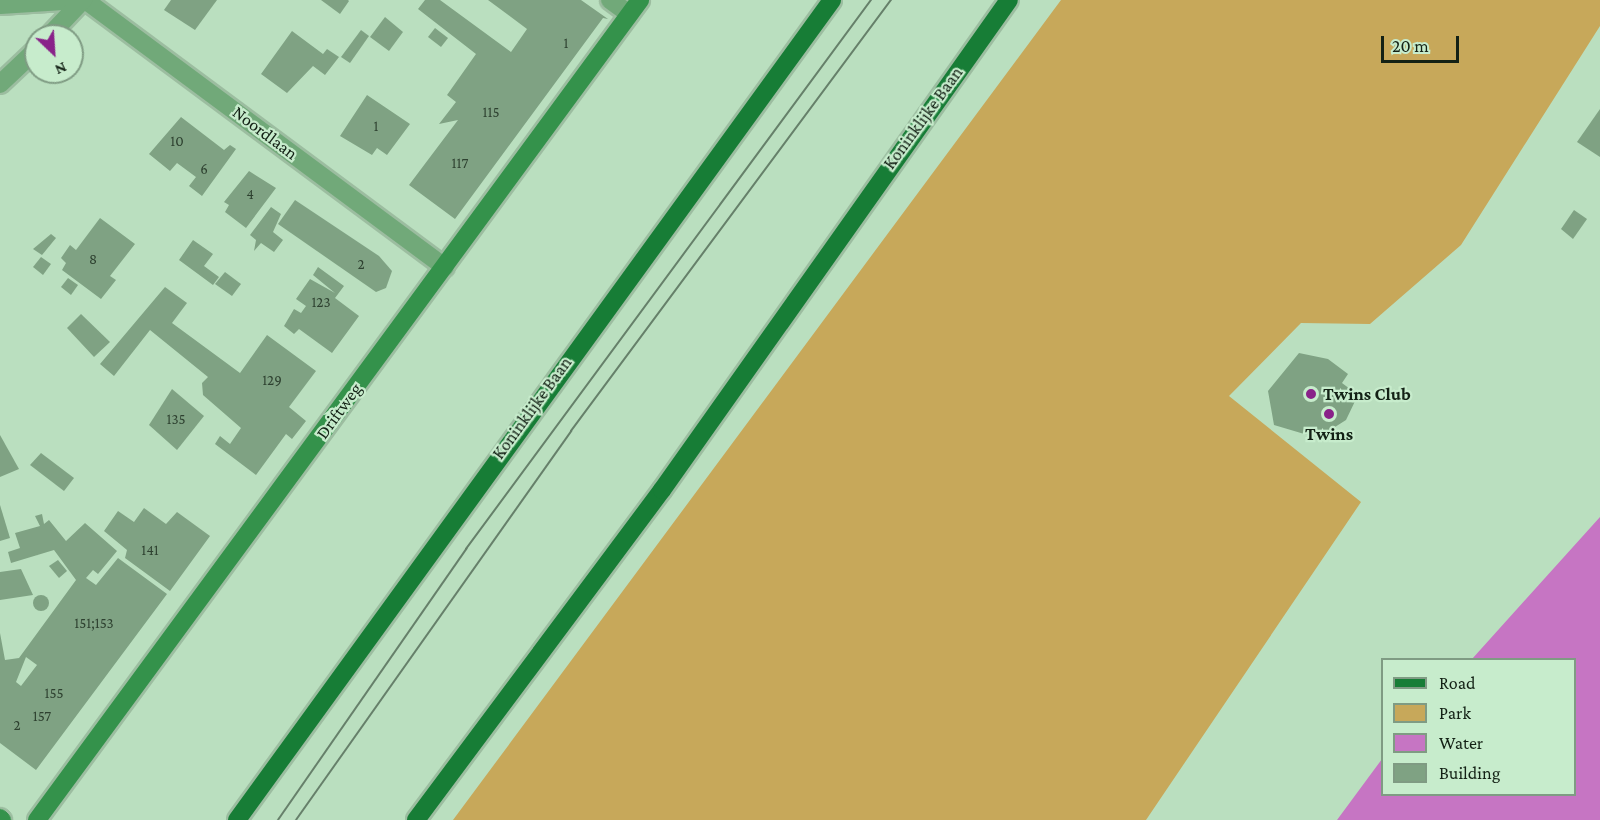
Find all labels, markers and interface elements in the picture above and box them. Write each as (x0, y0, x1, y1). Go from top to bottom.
north arrow (24, 24, 84, 84)
scale bar (1384, 24, 1462, 62)
house number: 1 (564, 35, 568, 53)
text: 20 m (1392, 36, 1429, 56)
text: N (52, 59, 70, 79)
street label: Koninklijke Baan (879, 62, 967, 174)
street label: Noordlaan (228, 101, 302, 165)
house number: 115 (482, 104, 500, 122)
house number: 1 (374, 118, 378, 136)
house number: 10 (170, 133, 184, 151)
house number: 117 (452, 155, 468, 173)
house number: 6 (200, 161, 208, 179)
house number: 4 (246, 186, 254, 204)
house number: 8 (89, 251, 97, 269)
house number: 2 (357, 256, 365, 274)
house number: 123 (311, 294, 331, 312)
street label: Koninklijke Baan (488, 352, 576, 464)
house number: 129 (262, 372, 282, 390)
street label: Driftweg (311, 379, 367, 443)
place label: Twins Club (1323, 383, 1411, 405)
marker: Twins Club (1304, 387, 1318, 401)
marker: Twins (1322, 407, 1336, 421)
house number: 135 (166, 411, 186, 429)
place label: Twins (1305, 423, 1353, 445)
house number: 141 (141, 542, 159, 560)
house number: 151;153 (74, 615, 114, 633)
legend (1381, 658, 1576, 796)
text: Road (1439, 673, 1476, 693)
house number: 155 (45, 685, 63, 703)
text: Park (1439, 703, 1471, 723)
house number: 157 (33, 708, 51, 726)
house number: 2 (13, 717, 21, 735)
text: Water (1439, 733, 1483, 753)
text: Building (1439, 763, 1500, 783)

